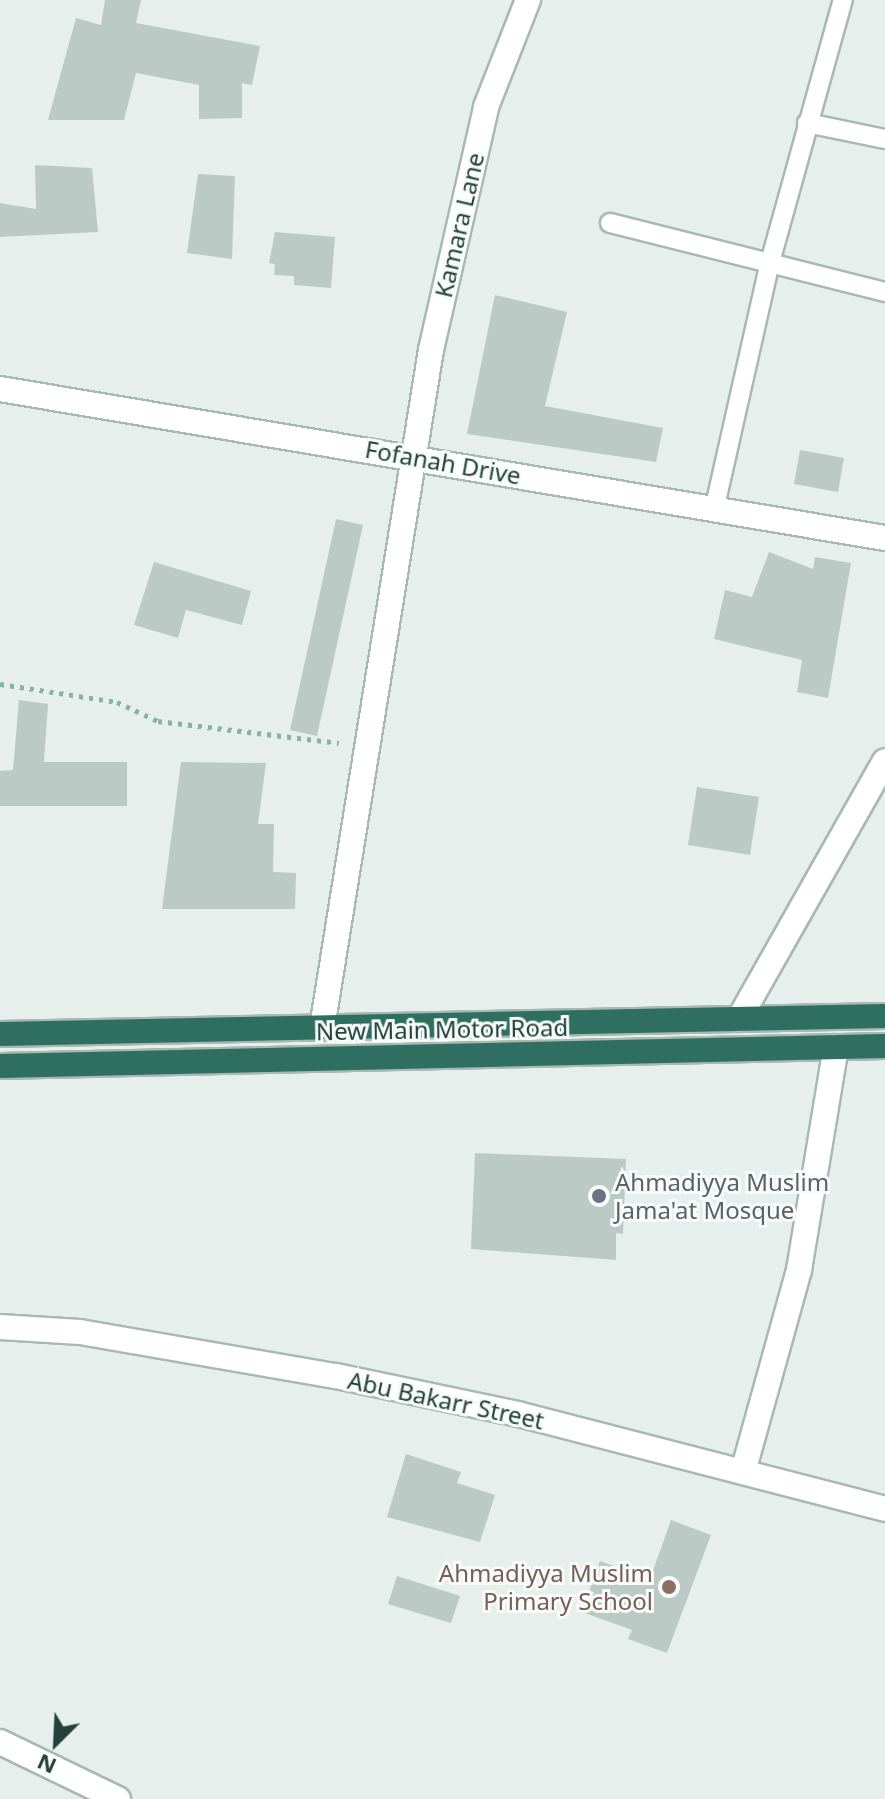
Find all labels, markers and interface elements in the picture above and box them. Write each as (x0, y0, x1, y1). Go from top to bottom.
street label: Kamara Lane (428, 150, 490, 300)
street label: Fofanah Drive (363, 434, 523, 490)
street label: New Main Motor Road (316, 1012, 568, 1046)
place label: Ahmadiyya Muslim Jama'at Mosque (615, 1168, 829, 1224)
marker: Ahmadiyya Muslim Jama'at Mosque (590, 1187, 608, 1205)
street label: Abu Bakarr Street (345, 1365, 547, 1435)
place label: Ahmadiyya Muslim Primary School (439, 1559, 653, 1615)
marker: Ahmadiyya Muslim Primary School (660, 1578, 678, 1596)
north arrow (16, 1703, 96, 1783)
text: N (32, 1748, 61, 1782)

